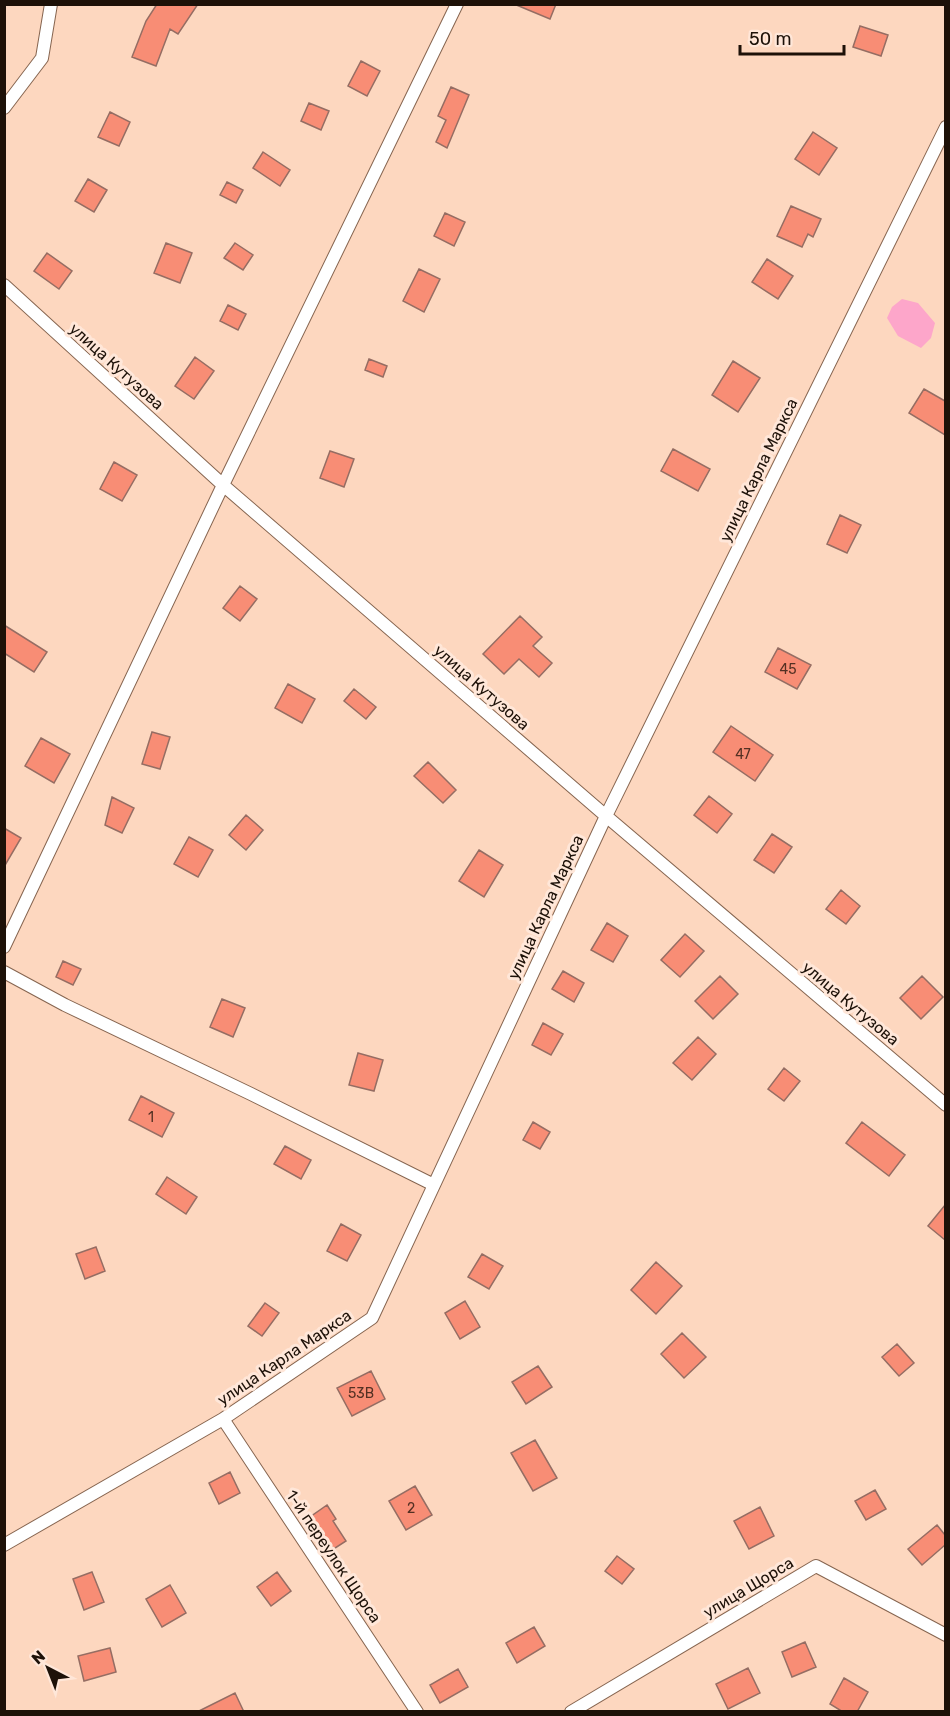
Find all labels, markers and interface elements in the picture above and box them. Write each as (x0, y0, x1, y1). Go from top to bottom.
scale bar (740, 18, 844, 56)
text: 50 m (749, 28, 792, 50)
street label: улица Кутузова (66, 319, 168, 414)
street label: улица Карла Маркса (715, 395, 801, 545)
street label: улица Кутузова (430, 641, 533, 734)
house number: 45 (779, 661, 797, 678)
house number: 47 (735, 746, 751, 763)
street label: улица Карла Маркса (504, 832, 587, 983)
street label: улица Кутузова (799, 957, 903, 1049)
house number: 1 (148, 1109, 154, 1126)
street label: улица Карла Маркса (214, 1306, 355, 1409)
house number: 53В (348, 1385, 374, 1402)
street label: 1-й переулок Щорса (282, 1486, 385, 1626)
house number: 2 (407, 1500, 415, 1517)
street label: улица Щорса (700, 1553, 797, 1622)
north arrow (18, 1638, 78, 1698)
text: N (28, 1646, 49, 1668)

